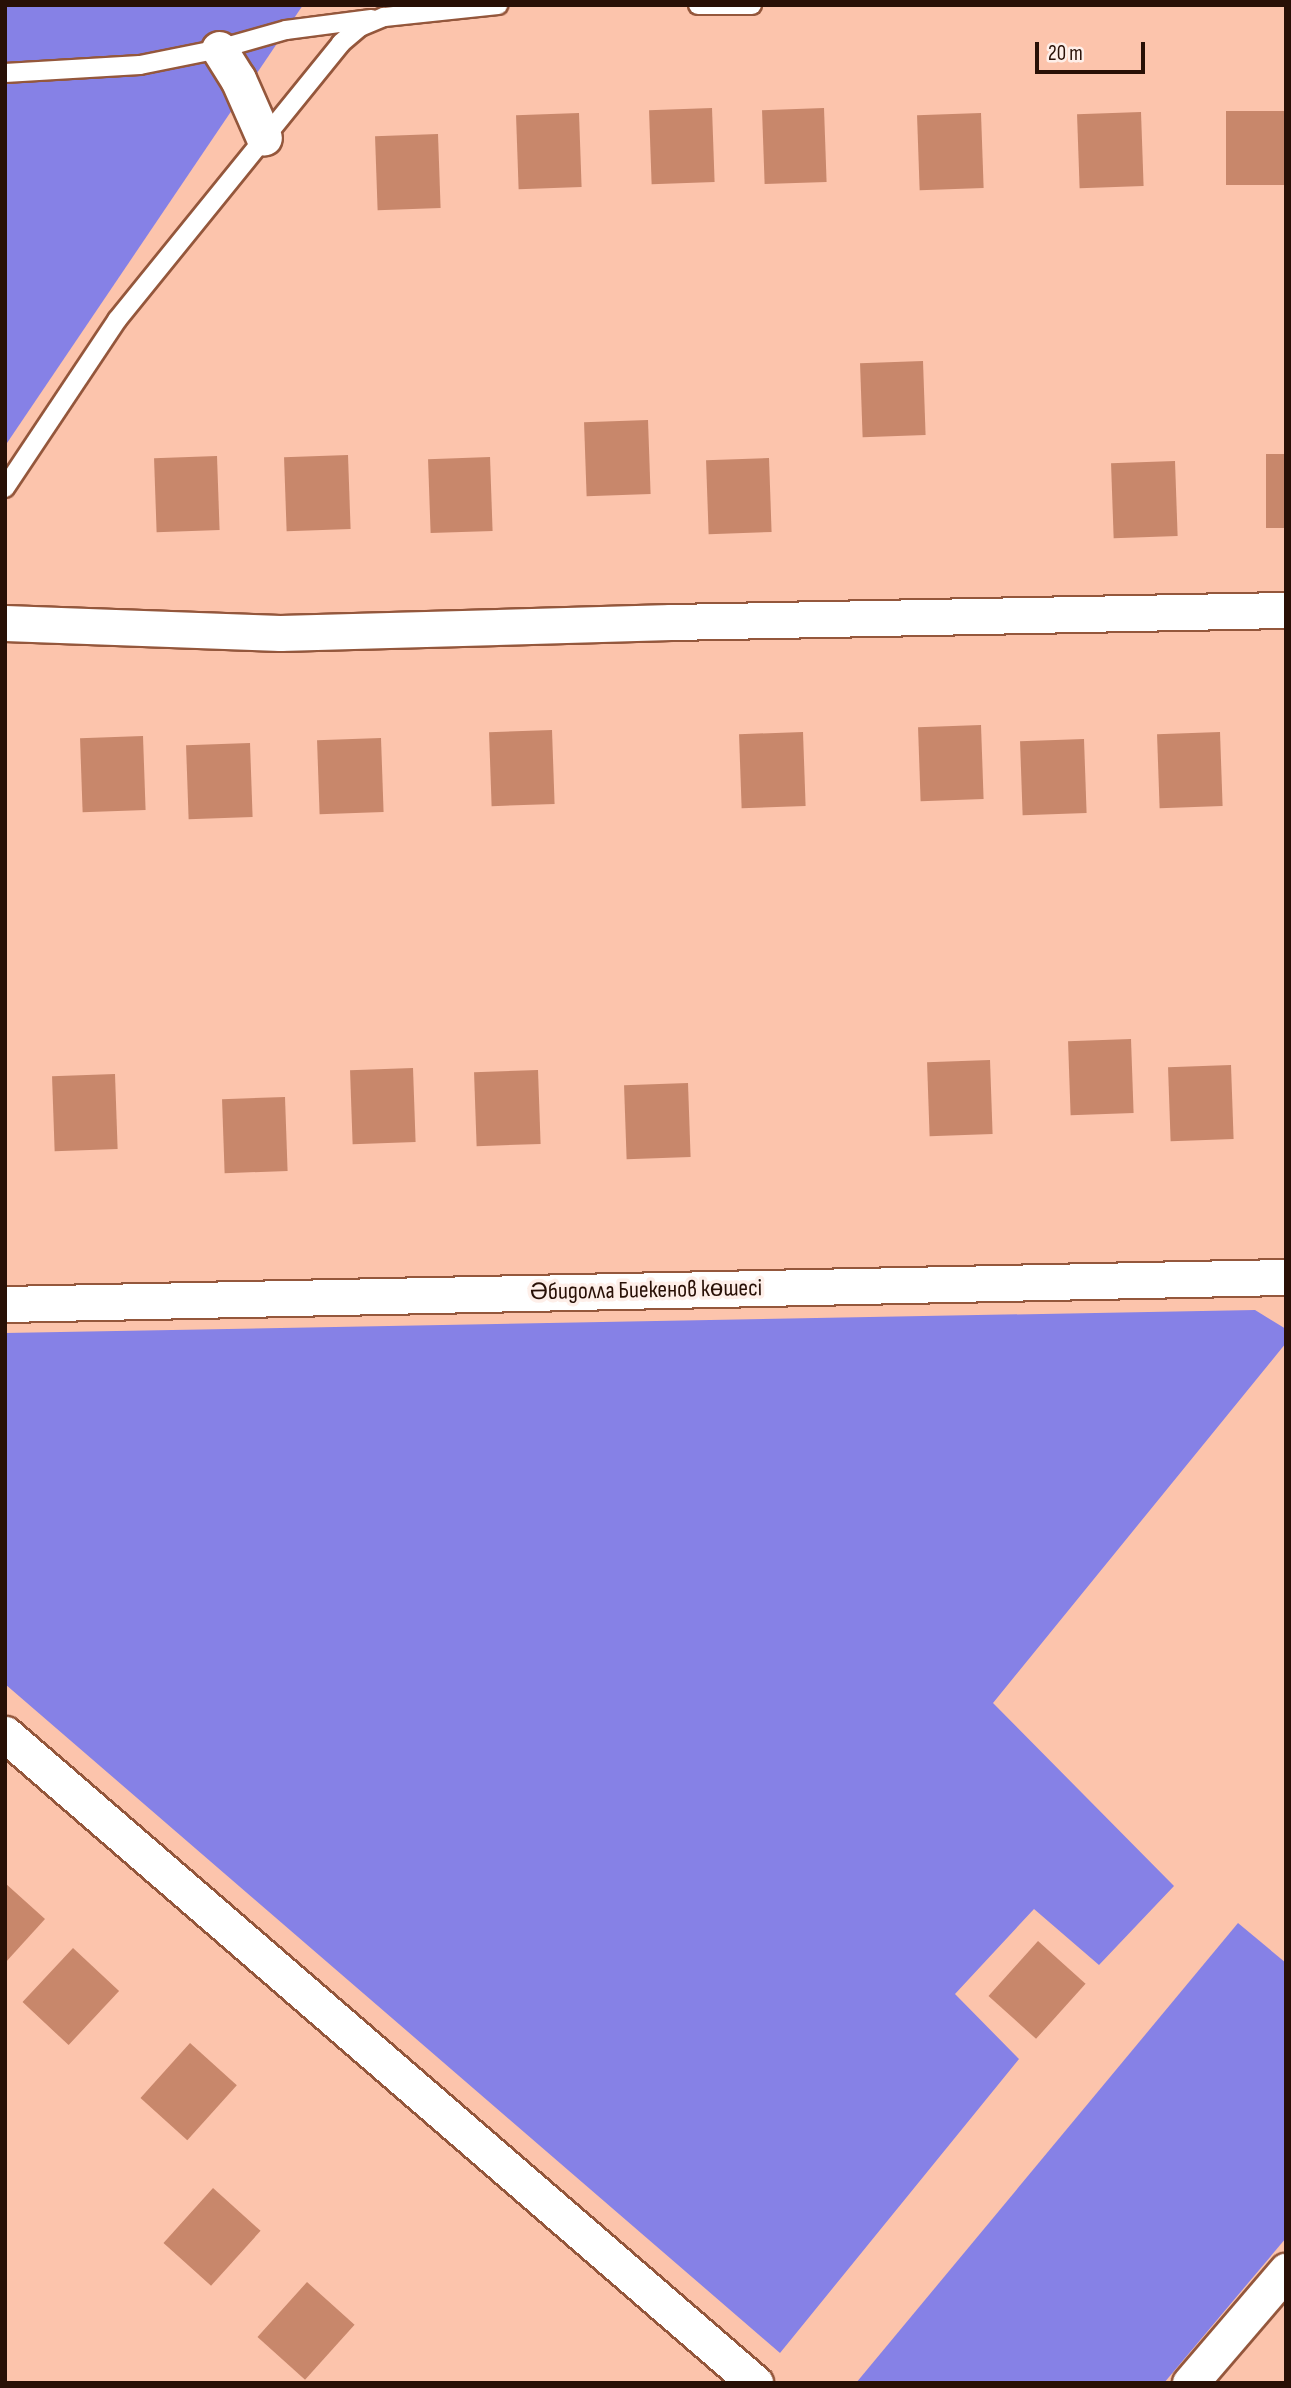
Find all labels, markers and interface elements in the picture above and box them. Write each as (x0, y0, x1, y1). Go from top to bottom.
scale bar (1039, 28, 1149, 72)
text: 20 m (1048, 41, 1083, 66)
street label: Әбидолла Биекенов көшесі (530, 1274, 762, 1306)

